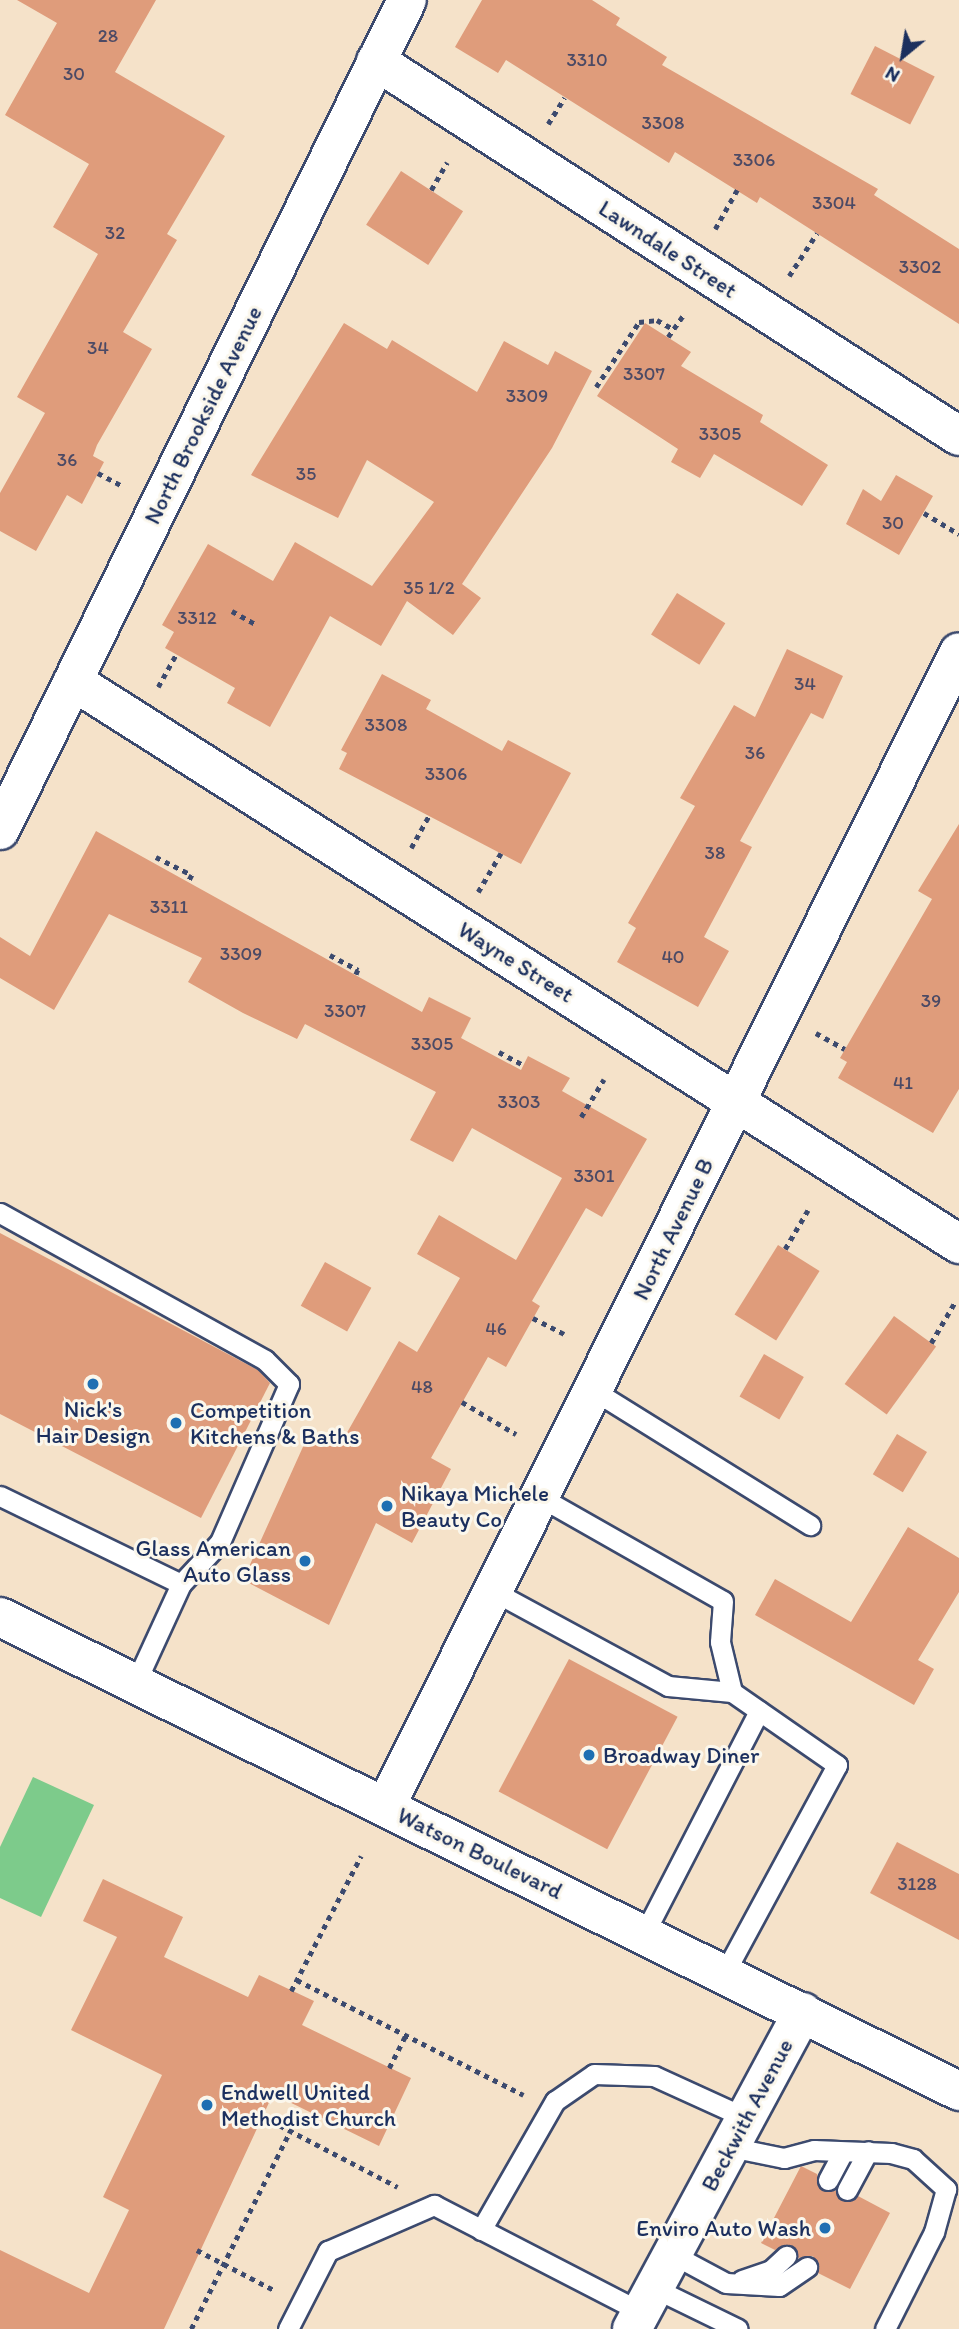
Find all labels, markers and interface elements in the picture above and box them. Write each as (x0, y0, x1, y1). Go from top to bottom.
north arrow (868, 21, 938, 91)
house number: 28 (98, 25, 118, 47)
house number: 3310 (566, 49, 608, 71)
text: N (881, 61, 904, 88)
house number: 30 (63, 63, 85, 85)
house number: 3308 (642, 112, 684, 134)
house number: 3306 (733, 149, 775, 171)
house number: 3304 (812, 192, 856, 214)
street label: Lawndale Street (594, 194, 742, 304)
house number: 32 (105, 222, 125, 244)
house number: 3302 (899, 256, 941, 278)
street label: North Brookside Avenue (138, 302, 268, 528)
house number: 34 (87, 337, 109, 359)
house number: 3307 (623, 363, 665, 385)
house number: 3309 (506, 385, 548, 407)
house number: 3305 (699, 423, 741, 445)
house number: 36 (57, 449, 77, 471)
house number: 35 (296, 463, 316, 485)
house number: 30 (882, 512, 904, 534)
house number: 35 1/2 (403, 577, 455, 599)
house number: 3312 (177, 607, 217, 629)
house number: 34 (794, 673, 816, 695)
house number: 3308 (365, 714, 407, 736)
house number: 36 (745, 742, 765, 764)
house number: 3306 (425, 763, 467, 785)
house number: 38 (705, 842, 725, 864)
house number: 3311 (150, 896, 188, 918)
street label: Wayne Street (453, 916, 579, 1008)
house number: 3309 (220, 943, 262, 965)
house number: 40 (661, 946, 685, 968)
house number: 39 (921, 990, 941, 1012)
house number: 3307 (324, 1000, 366, 1022)
house number: 3305 (411, 1033, 453, 1055)
house number: 41 (893, 1072, 913, 1094)
house number: 3303 (498, 1091, 540, 1113)
street label: North Avenue B (627, 1154, 719, 1304)
house number: 3301 (573, 1165, 615, 1187)
house number: 46 (485, 1318, 507, 1340)
marker: Nick's Hair Design (85, 1376, 101, 1392)
house number: 48 (411, 1376, 433, 1398)
place label: Nick's Hair Design (35, 1395, 151, 1449)
place label: Competition Kitchens & Baths (190, 1396, 359, 1450)
marker: Competition Kitchens & Baths (168, 1415, 184, 1431)
place label: Nikaya Michele Beauty Co (401, 1479, 549, 1533)
marker: Nikaya Michele Beauty Co (379, 1498, 395, 1514)
place label: Glass American Auto Glass (136, 1534, 291, 1588)
marker: Glass American Auto Glass (297, 1553, 313, 1569)
place label: Broadway Diner (603, 1741, 760, 1769)
marker: Broadway Diner (581, 1747, 597, 1763)
street label: Watson Boulevard (393, 1801, 567, 1905)
house number: 3128 (897, 1873, 937, 1895)
street label: Beckwith Avenue (696, 2035, 798, 2195)
place label: Endwell United Methodist Church (221, 2078, 396, 2132)
marker: Endwell United Methodist Church (199, 2097, 215, 2113)
place label: Enviro Auto Wash (637, 2214, 811, 2242)
marker: Enviro Auto Wash (817, 2220, 833, 2236)

